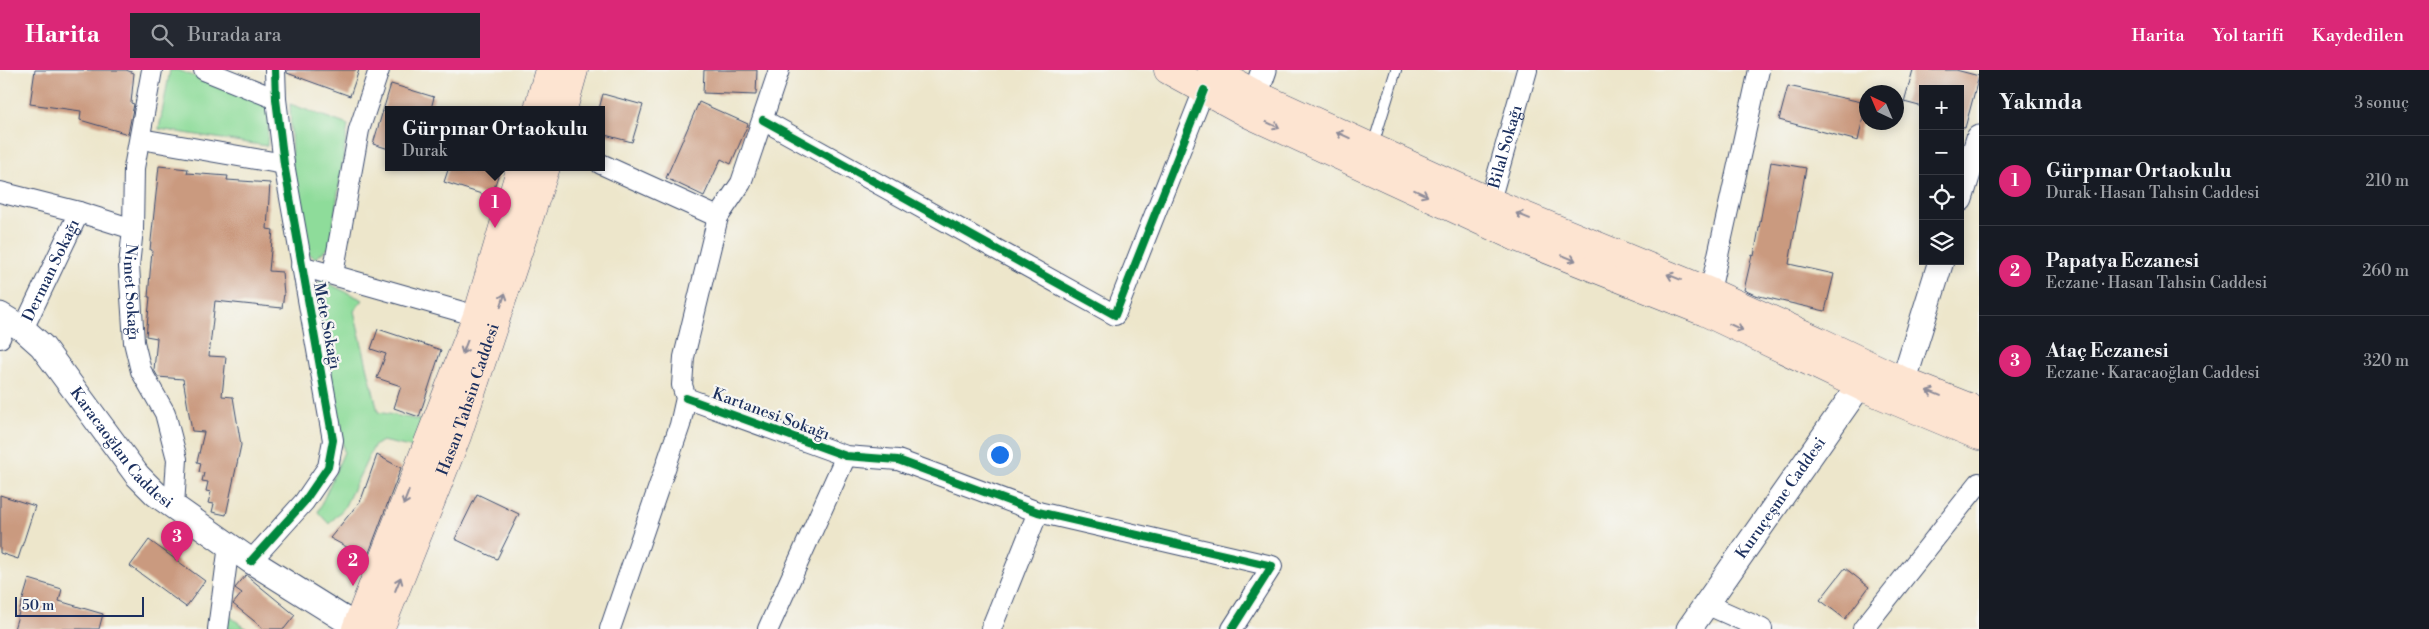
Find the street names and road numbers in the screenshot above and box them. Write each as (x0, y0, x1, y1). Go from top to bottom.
street label: Bilal Sokağı (1484, 102, 1527, 192)
street label: Derman Sokağı (18, 216, 84, 325)
street label: Nimet Sokağı (119, 243, 144, 341)
street label: Mete Sokağı (309, 281, 345, 371)
street label: Hasan Tahsin Caddesi (432, 321, 504, 478)
street label: Karacaoğlan Caddesi (66, 383, 177, 513)
street label: Kartanesi Sokağı (709, 383, 833, 445)
street label: Kuruçeşme Caddesi (1731, 433, 1830, 563)

